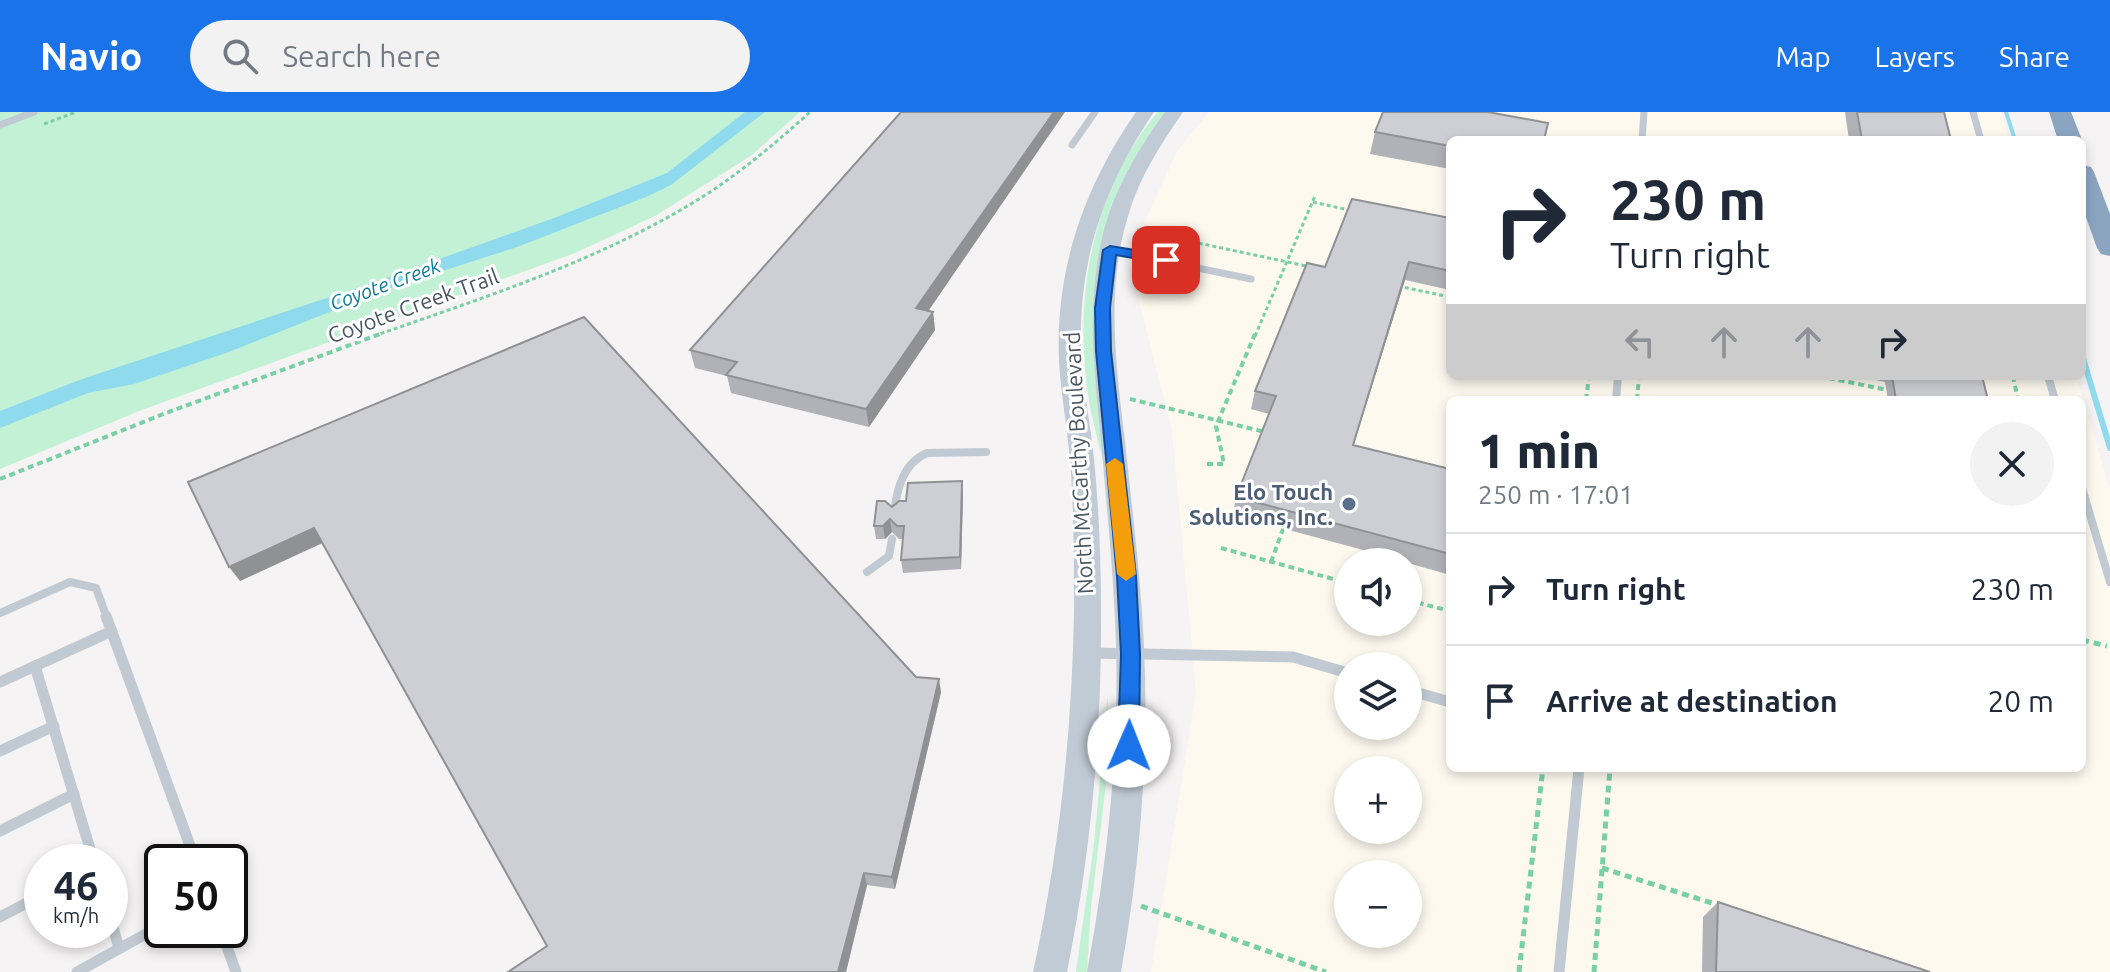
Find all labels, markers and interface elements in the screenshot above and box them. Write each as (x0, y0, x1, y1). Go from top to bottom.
search box (190, 20, 750, 92)
icon: search (218, 34, 262, 78)
text: Navio (40, 35, 142, 77)
text: Search here (282, 39, 441, 73)
text: Map (1775, 41, 1831, 72)
text: Layers (1875, 41, 1955, 72)
text: Share (1999, 41, 2070, 72)
icon: right (1478, 168, 1582, 272)
text: 230 m (1610, 168, 1766, 231)
pin (1132, 226, 1200, 294)
text: Turn right (1610, 234, 1770, 275)
icon: arrive (1144, 238, 1188, 282)
water label: Coyote Creek (327, 253, 444, 315)
street label: Coyote Creek Trail (324, 262, 502, 348)
icon: left (1618, 320, 1662, 364)
icon: ahead (1702, 320, 1746, 364)
icon: ahead (1786, 320, 1830, 364)
icon: right (1870, 320, 1914, 364)
street label: North McCarthy Boulevard (1059, 331, 1097, 595)
button: close (1970, 422, 2054, 506)
text: 1 min (1478, 423, 1600, 477)
place label: Elo Touch Solutions, Inc. (1189, 479, 1333, 529)
text: 250 m · 17:01 (1478, 480, 1634, 509)
marker: Elo Touch Solutions, Inc. (1340, 495, 1358, 513)
map controls (1334, 548, 1422, 948)
button: sound (1334, 548, 1422, 636)
icon: right (1478, 567, 1522, 611)
text: Turn right (1546, 572, 1686, 606)
text: 230 m (1970, 572, 2054, 606)
button: layers (1334, 652, 1422, 740)
icon: arrive (1478, 679, 1522, 723)
text: Arrive at destination (1546, 684, 1838, 718)
text: 20 m (1987, 684, 2054, 718)
position arrow (1087, 704, 1171, 788)
button: + (1334, 756, 1422, 844)
speed limit sign: 50 (144, 844, 248, 948)
button: − (1334, 860, 1422, 948)
text: 46 (53, 863, 99, 908)
text: km/h (53, 904, 99, 927)

